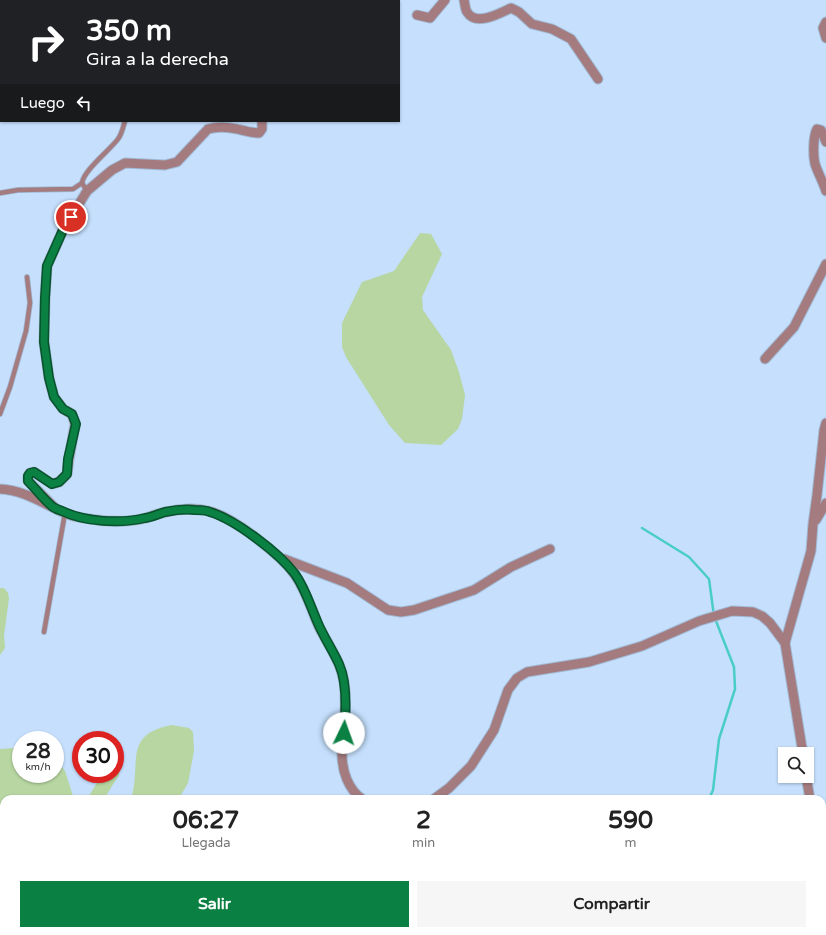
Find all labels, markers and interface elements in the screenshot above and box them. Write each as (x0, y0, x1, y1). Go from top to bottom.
text: 350 m (86, 14, 172, 48)
icon: right (20, 16, 72, 68)
text: Gira a la derecha (86, 48, 229, 70)
icon: left (73, 92, 95, 114)
text: Luego (20, 94, 65, 112)
pin (54, 200, 88, 234)
icon: arrive (60, 206, 82, 228)
position arrow (323, 712, 365, 754)
speed limit sign: 30 (72, 731, 124, 783)
text: 28 (25, 740, 51, 764)
map controls (778, 747, 814, 783)
button: search (778, 747, 814, 783)
text: km/h (25, 761, 51, 773)
text: 06:27 (173, 806, 239, 835)
text: 2 (416, 806, 431, 835)
text: 590 (608, 806, 653, 835)
text: Llegada (181, 835, 231, 851)
text: min (412, 835, 435, 851)
text: m (625, 835, 637, 851)
button: Salir (20, 881, 409, 927)
button: Compartir (417, 881, 806, 927)

